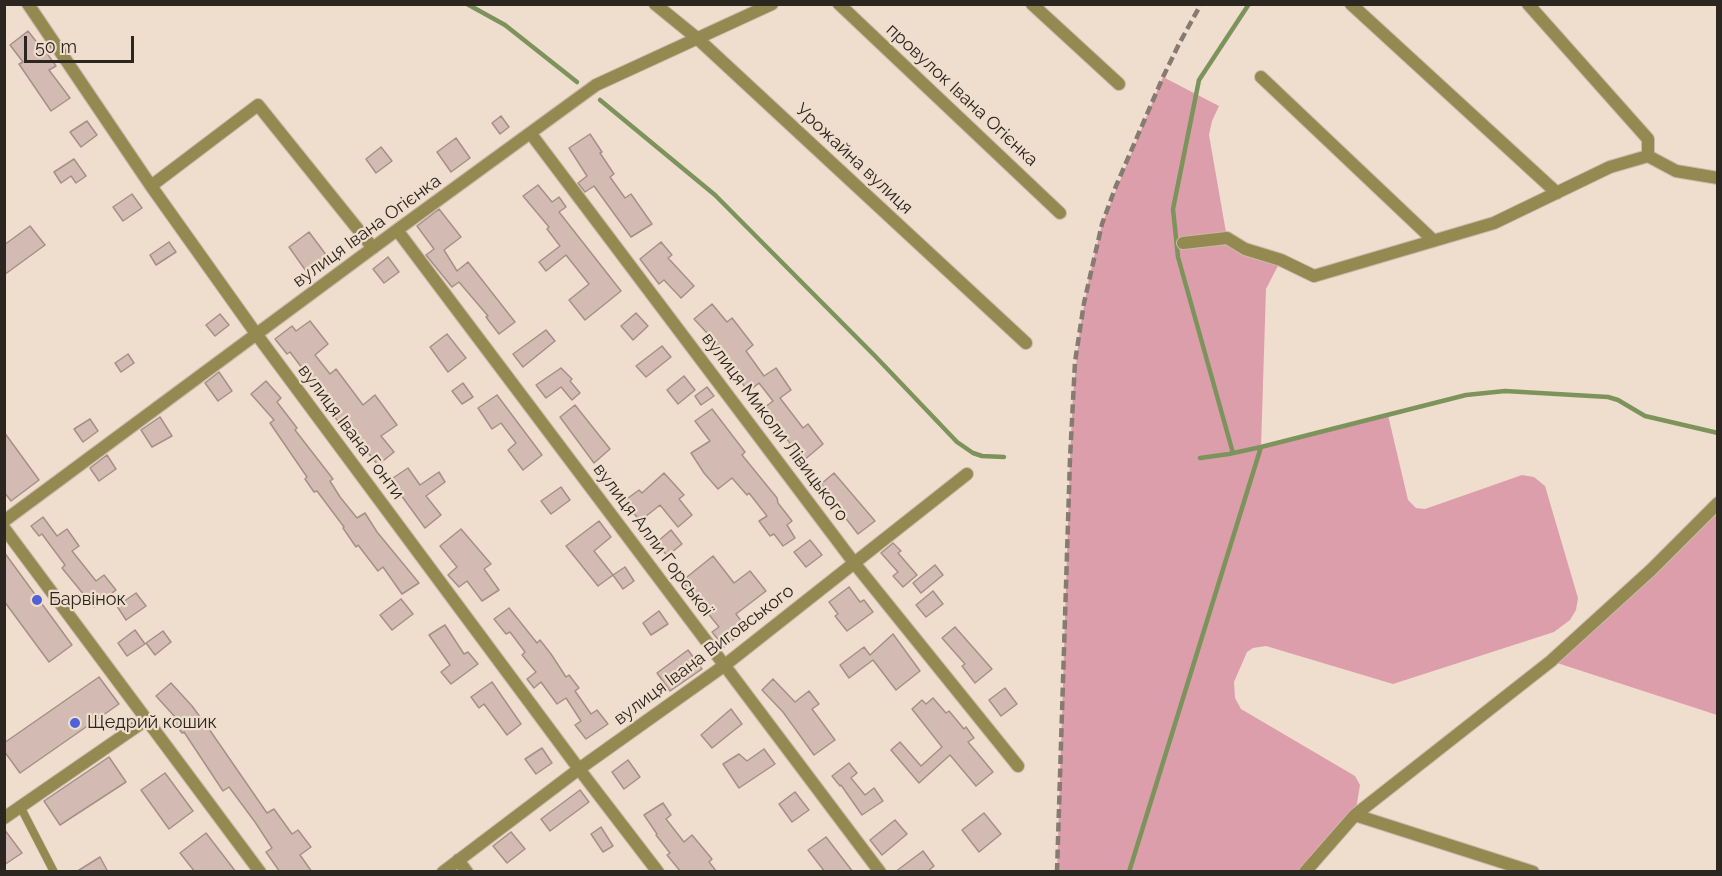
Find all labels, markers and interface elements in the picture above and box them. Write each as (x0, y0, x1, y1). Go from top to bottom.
street label: провулок Івана Огієнка (882, 19, 1042, 171)
scale bar (27, 24, 136, 62)
text: 50 m (35, 36, 77, 57)
street label: Урожайна вулиця (791, 99, 917, 219)
street label: вулиця Івана Огієнка (289, 170, 445, 292)
street label: вулиця Миколи Лівицького (697, 329, 853, 525)
street label: вулиця Івана Гонти (293, 360, 409, 504)
street label: вулиця Алли Горської (588, 459, 718, 621)
street label: вулиця Івана Виговського (610, 580, 798, 730)
place label: Барвінок (49, 589, 126, 611)
marker: Барвінок (30, 593, 44, 607)
place label: Щедрий кошик (87, 712, 217, 734)
marker: Щедрий кошик (68, 716, 82, 730)

